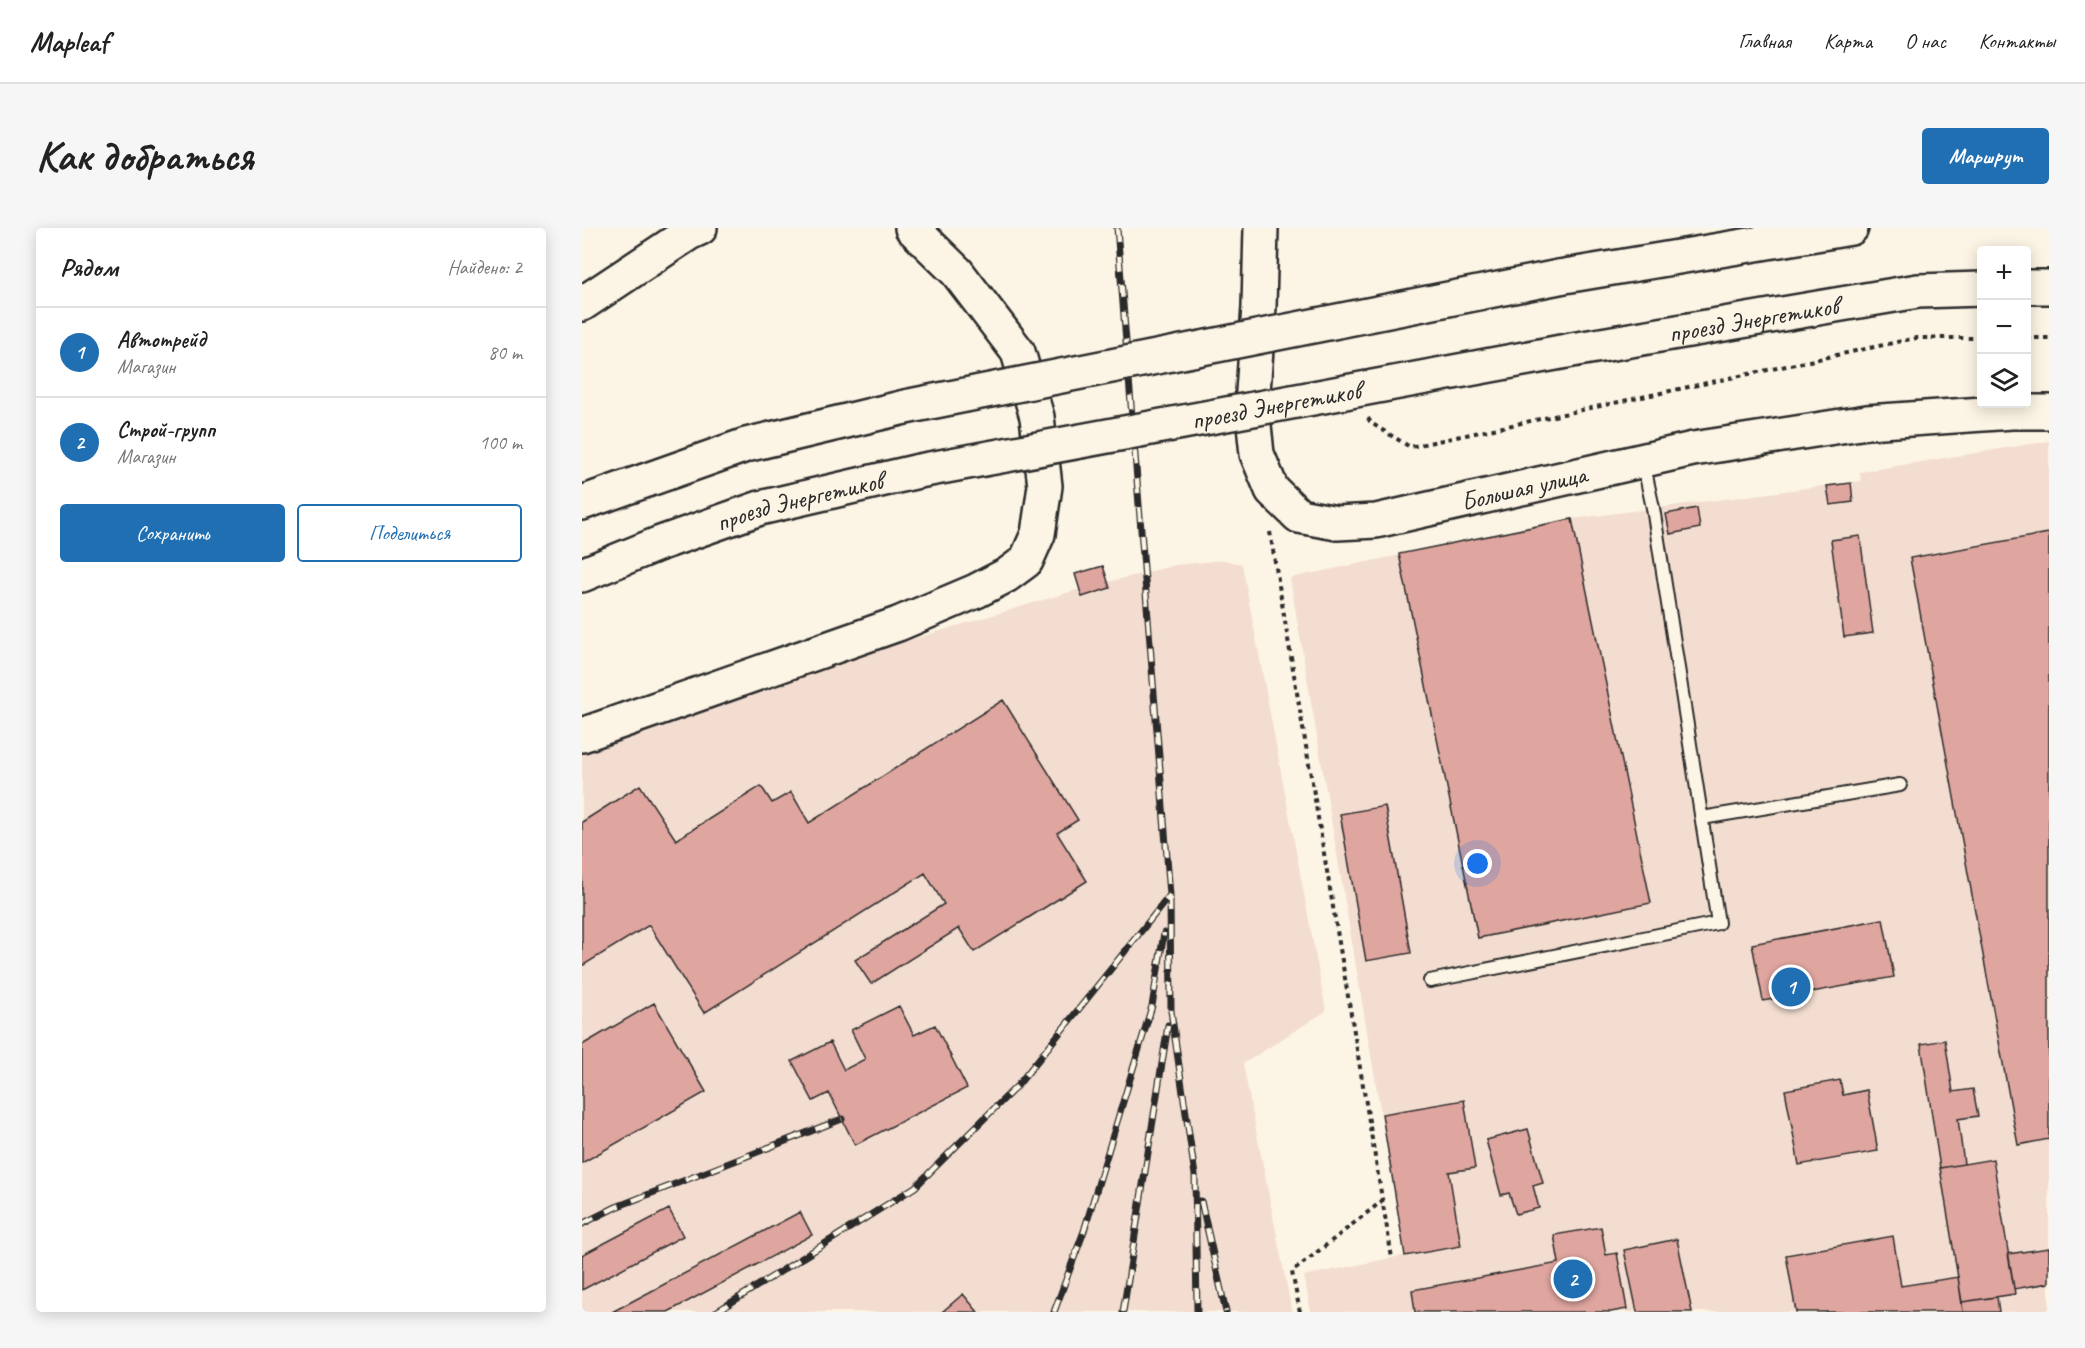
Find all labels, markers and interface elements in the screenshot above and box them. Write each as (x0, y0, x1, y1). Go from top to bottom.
text: Mapleaf (30, 24, 108, 59)
text: Главная (1738, 28, 1791, 54)
text: Карта (1824, 28, 1872, 54)
text: О нас (1905, 28, 1946, 54)
text: Контакты (1979, 28, 2055, 54)
button: Маршрут (1922, 128, 2049, 184)
text: Как добраться (36, 130, 253, 183)
map controls (1977, 246, 2031, 408)
button: + (1977, 246, 2031, 300)
text: Рядом (60, 251, 118, 284)
text: Найдено: 2 (447, 255, 522, 280)
street label: проезд Энергетиков (1666, 287, 1847, 350)
button: − (1977, 300, 2031, 354)
text: Автотрейд (117, 326, 206, 354)
text: 1 (75, 340, 84, 365)
text: 80 m (488, 340, 522, 365)
text: Магазин (117, 354, 175, 379)
button: layers (1977, 354, 2031, 408)
street label: проезд Энергетиков (1189, 372, 1369, 437)
text: Строй-групп (117, 416, 215, 444)
text: 2 (75, 430, 84, 455)
text: 100 m (479, 430, 522, 455)
text: Магазин (117, 444, 175, 469)
street label: Большая улица (1458, 457, 1592, 518)
street label: проезд Энергетиков (711, 462, 892, 539)
button: Сохранить (60, 504, 285, 562)
button: Поделиться (297, 504, 522, 562)
your location (1463, 849, 1492, 878)
pin: 1 (1772, 964, 1810, 1010)
pin: 2 (1554, 1256, 1592, 1302)

